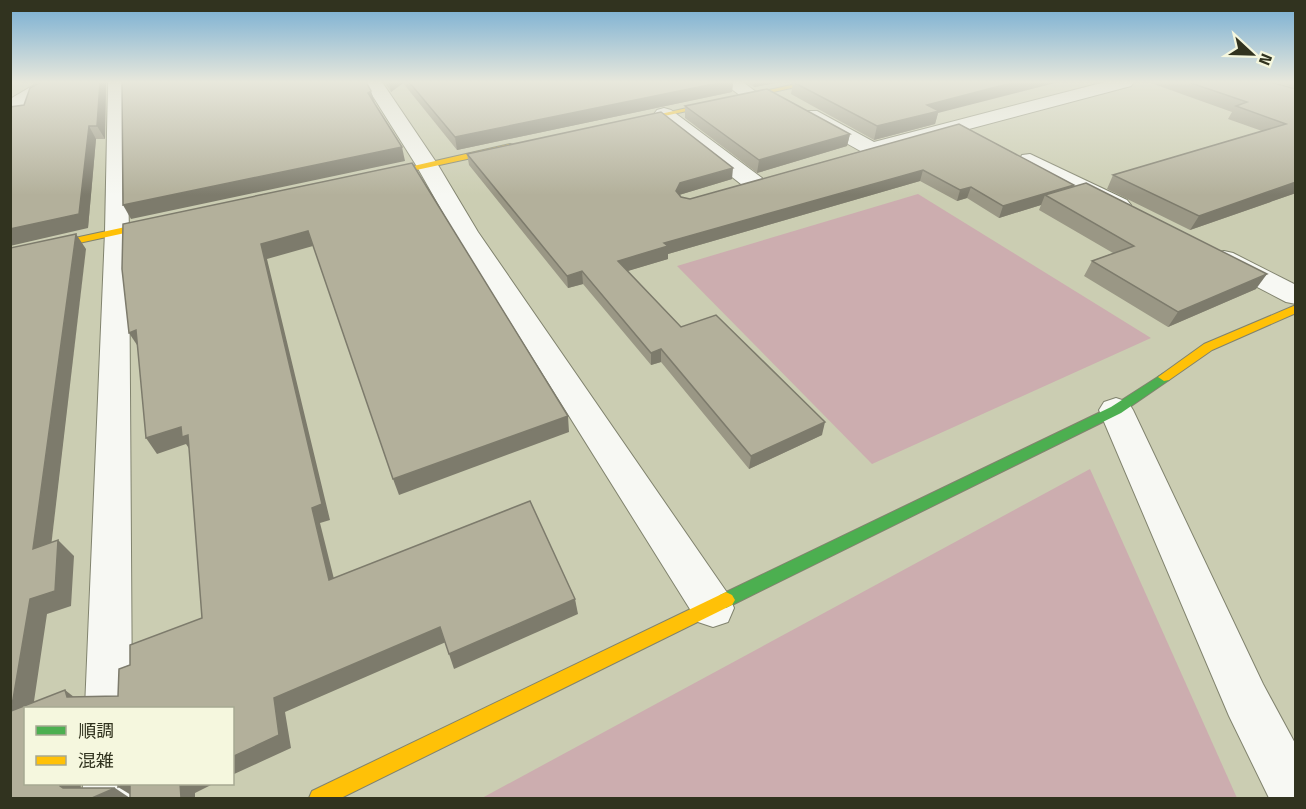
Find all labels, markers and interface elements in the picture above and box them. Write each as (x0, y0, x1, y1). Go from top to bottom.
north arrow (1222, 24, 1282, 84)
text: N (1253, 50, 1279, 69)
legend (24, 707, 234, 785)
text: 順調 (78, 717, 114, 744)
text: 混雑 (78, 747, 114, 774)

